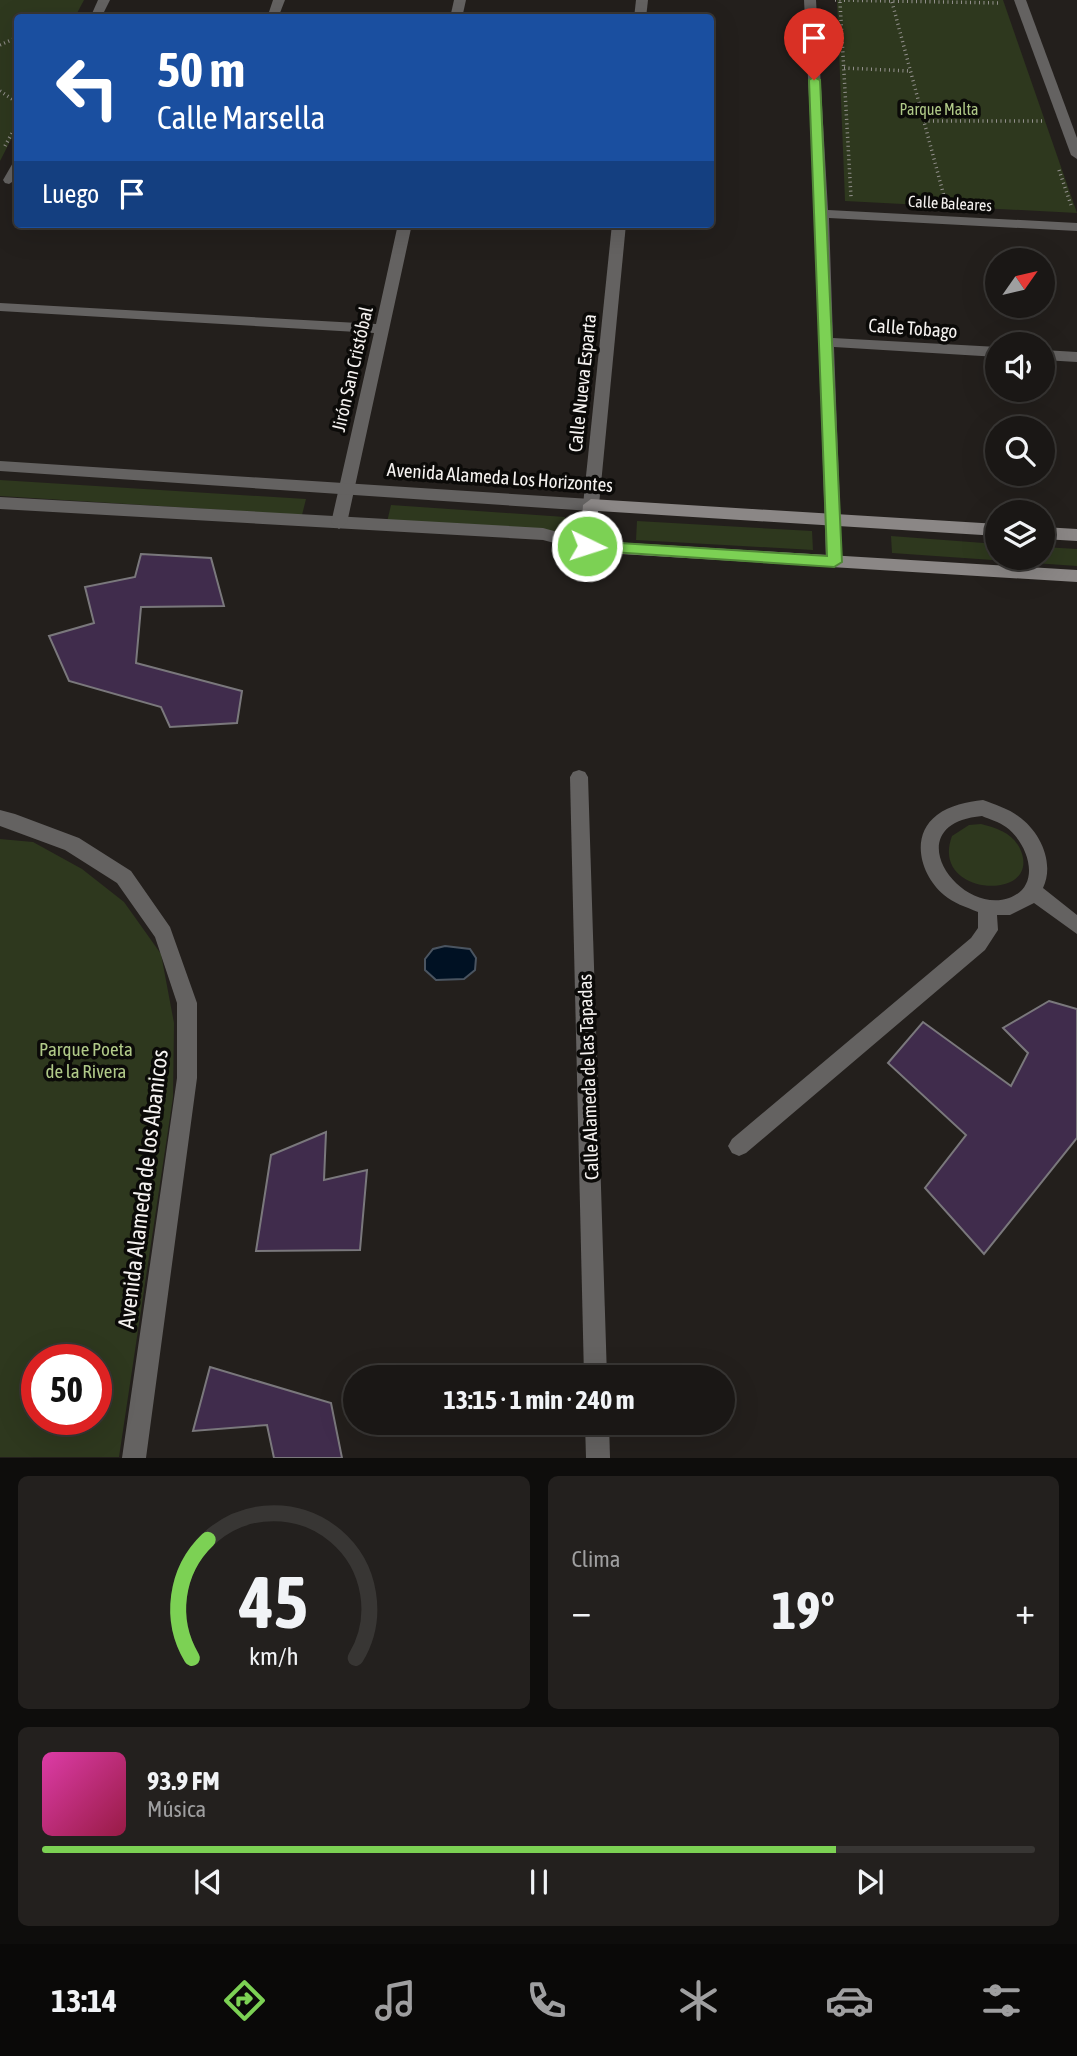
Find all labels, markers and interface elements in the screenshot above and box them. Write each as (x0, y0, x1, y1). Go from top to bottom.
pin (784, 8, 844, 80)
icon: arrive (795, 19, 833, 57)
text: 50 m (157, 41, 245, 97)
icon: left (42, 42, 133, 133)
text: Calle Marsella (157, 99, 325, 136)
park label: Parque Malta (900, 100, 978, 119)
icon: arrive (113, 175, 151, 213)
text: Luego (42, 179, 99, 209)
street label: Calle Baleares (908, 192, 993, 214)
north arrow (985, 248, 1055, 318)
map controls (985, 248, 1055, 570)
street label: Jirón San Cristóbal (327, 304, 377, 434)
street label: Calle Nueva Esparta (564, 313, 600, 453)
street label: Calle Tobago (868, 314, 958, 342)
button: sound (985, 332, 1055, 402)
button: search (985, 416, 1055, 486)
street label: Avenida Alameda Los Horizontes (386, 458, 614, 496)
button: layers (985, 500, 1055, 570)
position arrow (550, 509, 624, 583)
street label: Calle Alameda de las Tapadas (573, 973, 603, 1180)
park label: Parque Poeta de la Rivera (39, 1038, 133, 1082)
street label: Avenida Alameda de los Abanicos (113, 1048, 173, 1330)
speed limit sign: 50 (21, 1344, 112, 1435)
text: 13:15 · 1 min · 240 m (444, 1385, 634, 1415)
text: Clima (572, 1546, 621, 1572)
text: 45 (239, 1561, 308, 1644)
text: 19° (772, 1580, 835, 1640)
text: − (572, 1589, 591, 1632)
text: + (1015, 1589, 1035, 1632)
text: km/h (249, 1642, 299, 1670)
text: 93.9 FM (147, 1766, 220, 1796)
text: Música (147, 1796, 206, 1822)
icon: previous (189, 1863, 227, 1901)
icon: pause (520, 1863, 558, 1901)
icon: next (851, 1863, 889, 1901)
icon: directions (220, 1976, 269, 2025)
icon: music (371, 1976, 420, 2025)
icon: phone (522, 1976, 571, 2025)
icon: climate (674, 1976, 723, 2025)
icon: car (825, 1976, 874, 2025)
icon: filters (977, 1976, 1026, 2025)
text: 13:14 (51, 1982, 117, 2019)

